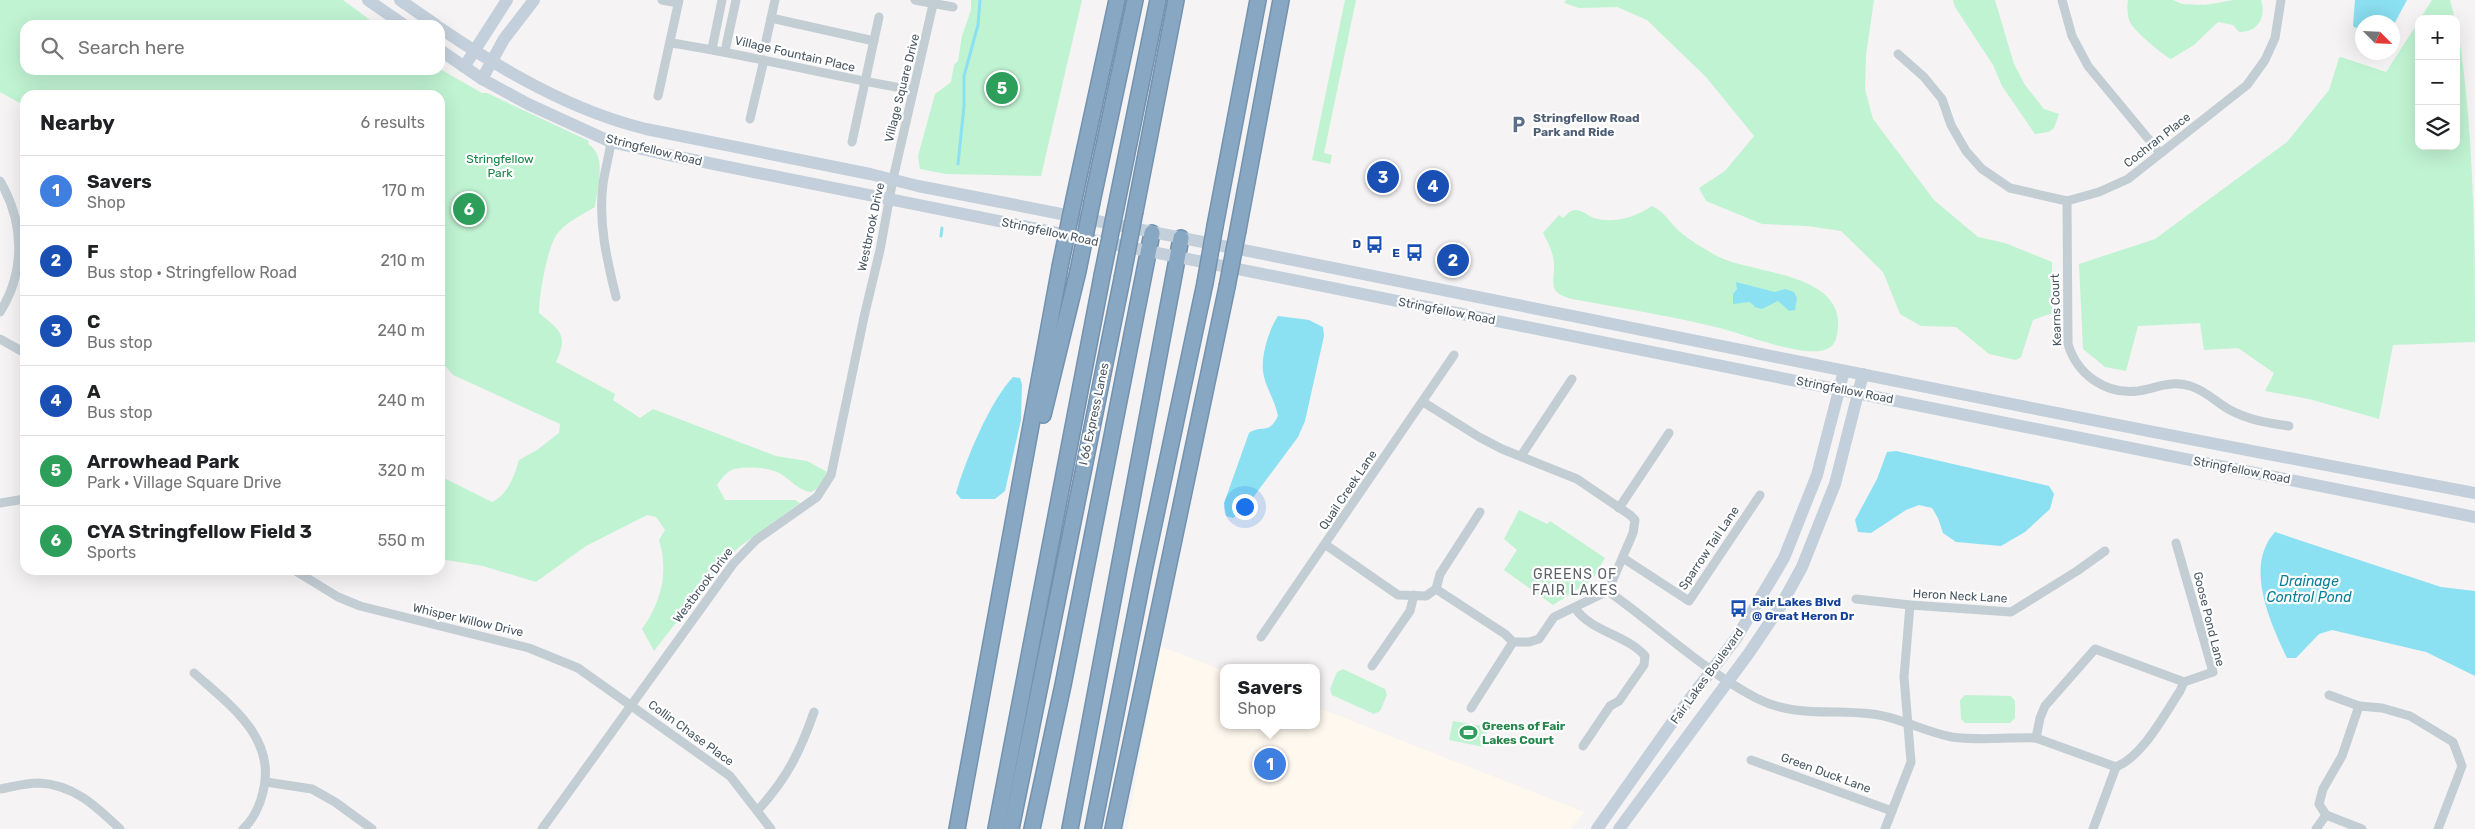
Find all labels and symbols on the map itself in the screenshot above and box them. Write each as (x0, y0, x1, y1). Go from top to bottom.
north arrow (2355, 15, 2400, 60)
street label: Village Square Drive (882, 32, 922, 144)
street label: Village Fountain Place (733, 33, 857, 75)
pin: 5 (986, 69, 1018, 107)
street label: Cochran Place (2121, 109, 2193, 170)
place label: Stringfellow Road Park and Ride (1533, 111, 1640, 139)
parking icon: Stringfellow Road Park and Ride (1509, 115, 1529, 135)
street label: Stringfellow Road (604, 131, 704, 169)
park label: Stringfellow Park (466, 152, 534, 180)
pin: 3 (1367, 158, 1399, 196)
pin: 4 (1417, 167, 1449, 205)
street label: Westbrook Drive (855, 181, 887, 273)
pin: 6 (453, 190, 485, 228)
street label: Stringfellow Road (1000, 215, 1100, 249)
bus stop icon: D (1365, 234, 1385, 254)
place label: D (1352, 237, 1361, 251)
pin: 2 (1437, 241, 1469, 279)
bus stop icon: E (1404, 243, 1424, 263)
place label: E (1392, 246, 1400, 260)
street label: Kearns Court (2048, 273, 2064, 346)
street label: Stringfellow Road (1397, 295, 1497, 327)
street label: I 66 Express Lanes (1076, 362, 1112, 466)
street label: Stringfellow Road (1795, 374, 1895, 406)
street label: Quail Creek Lane (1316, 447, 1380, 532)
street label: Stringfellow Road (2192, 454, 2292, 486)
your location (1232, 494, 1258, 520)
street label: Sparrow Tail Lane (1676, 503, 1742, 592)
street label: Westbrook Drive (670, 545, 736, 625)
district label: GREENS OF FAIR LAKES (1532, 566, 1618, 599)
street label: Goose Pond Lane (2190, 570, 2228, 668)
water label: Drainage Control Pond (2266, 573, 2352, 606)
street label: Heron Neck Lane (1912, 587, 2008, 605)
place label: Fair Lakes Blvd @ Great Heron Dr (1752, 595, 1855, 623)
bus stop icon: Fair Lakes Blvd @ Great Heron Dr (1728, 599, 1748, 619)
street label: Whisper Willow Drive (411, 600, 525, 640)
street label: Fair Lakes Boulevard (1668, 626, 1746, 726)
street label: Collin Chase Place (646, 697, 737, 769)
place label: Greens of Fair Lakes Court (1482, 719, 1566, 747)
sports icon: Greens of Fair Lakes Court (1458, 723, 1478, 743)
pin: 1 (1254, 745, 1286, 783)
street label: Green Duck Lane (1779, 750, 1873, 796)

